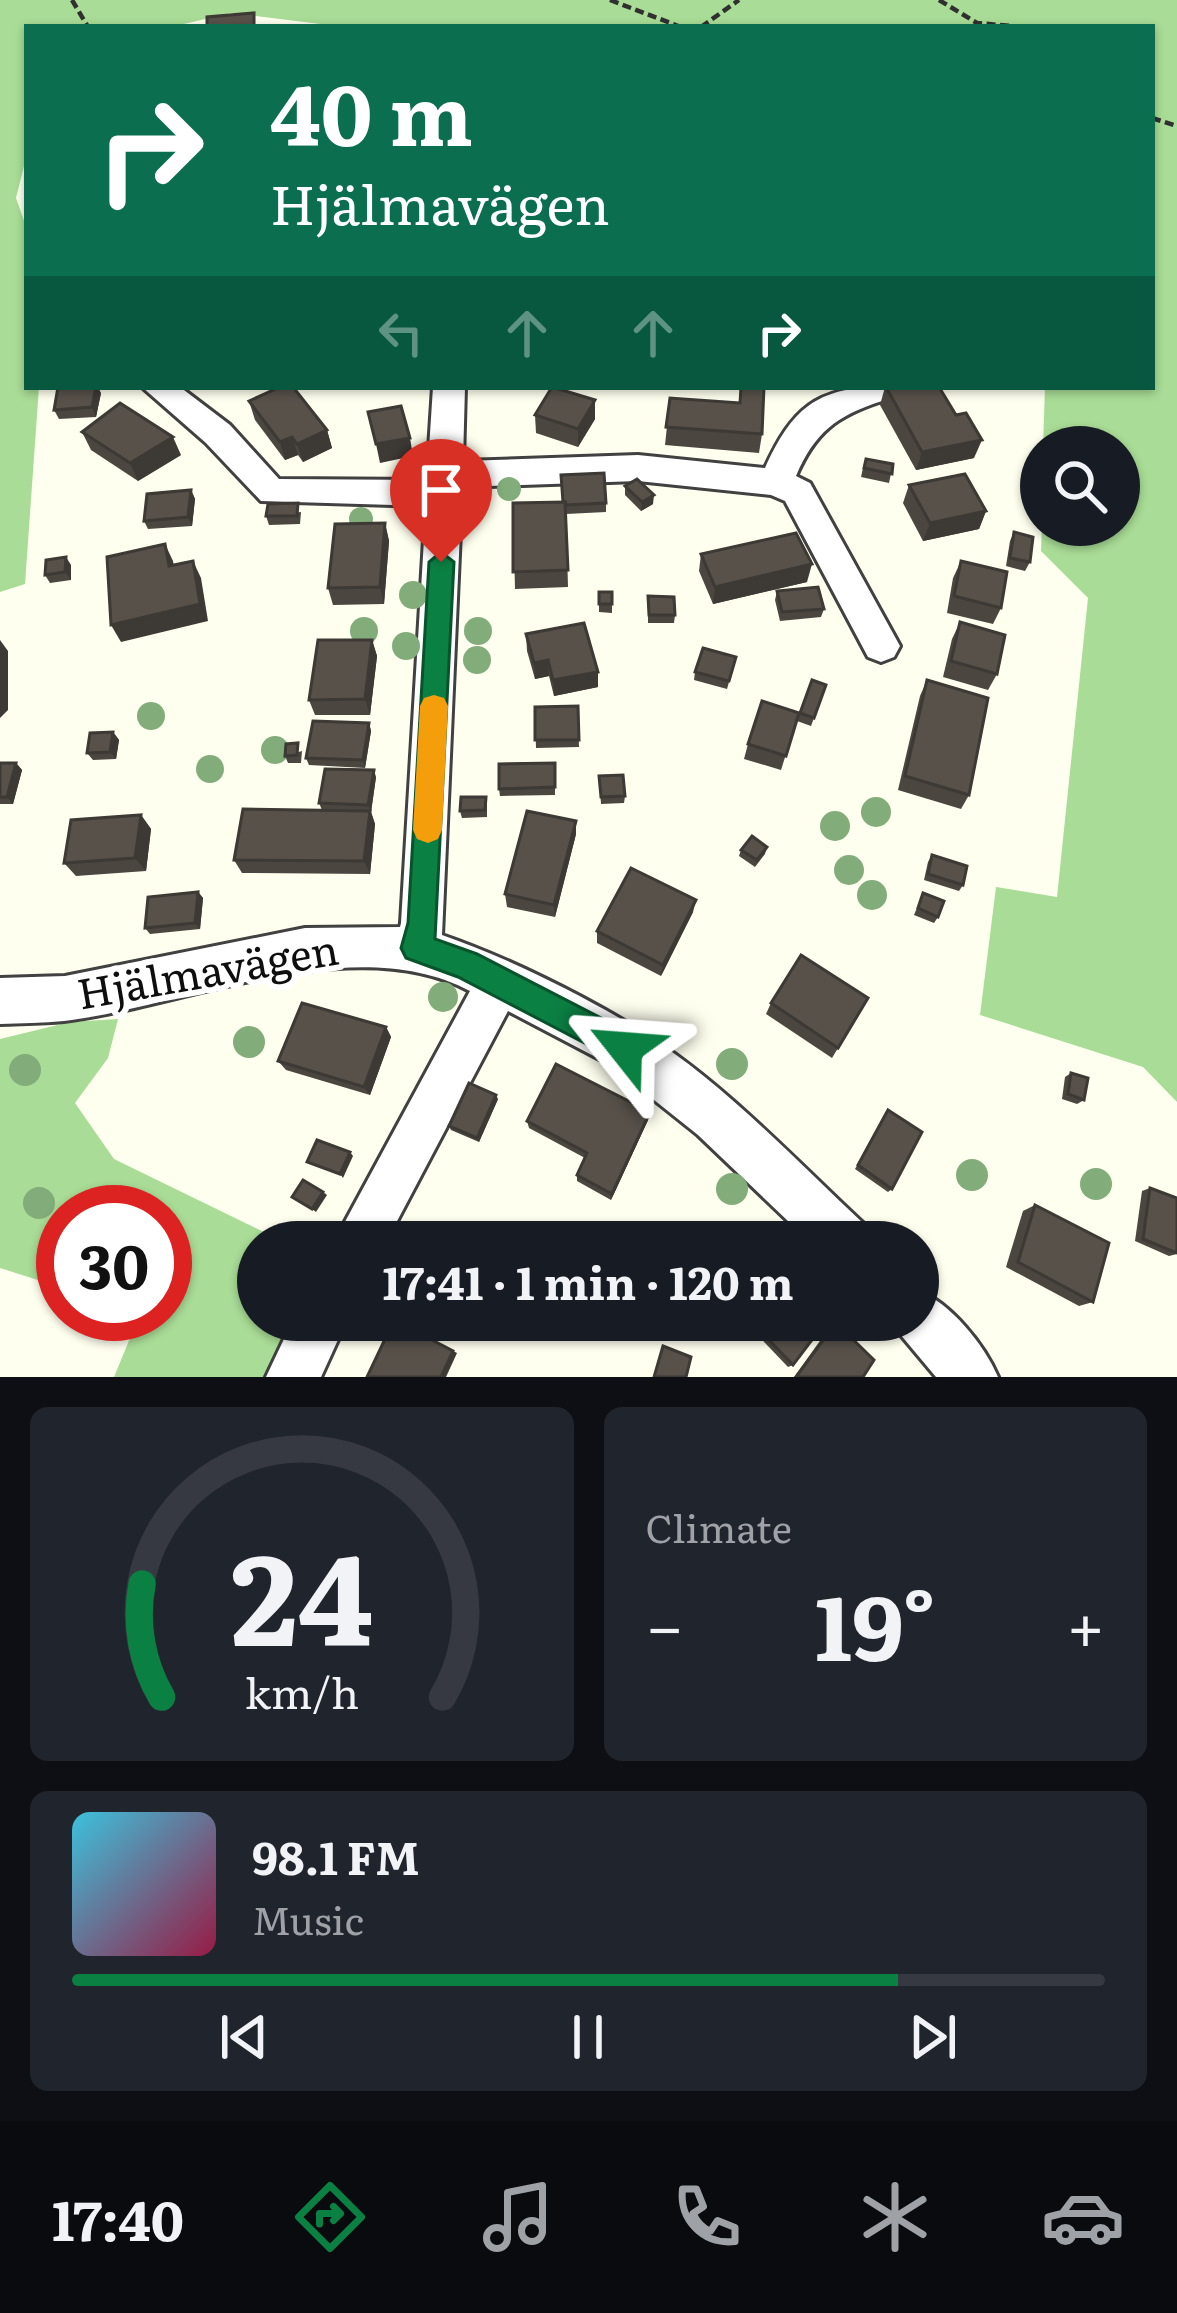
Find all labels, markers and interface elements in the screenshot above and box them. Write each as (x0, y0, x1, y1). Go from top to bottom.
text: 40 m (270, 47, 473, 172)
icon: right (72, 72, 228, 228)
text: Hjälmavägen (270, 161, 610, 242)
icon: left (368, 300, 434, 366)
icon: ahead (494, 300, 560, 366)
icon: ahead (620, 300, 686, 366)
icon: right (746, 300, 812, 366)
map controls (1020, 426, 1140, 546)
button: search (1020, 426, 1140, 546)
pin (390, 439, 492, 562)
icon: arrive (408, 457, 474, 523)
street label: Hjälmavägen (72, 916, 343, 1023)
position arrow (562, 985, 688, 1111)
speed limit sign: 30 (36, 1185, 192, 1341)
text: 17:41 · 1 min · 120 m (382, 1247, 794, 1314)
text: Climate (646, 1497, 792, 1555)
text: 24 (231, 1499, 373, 1684)
text: 19° (815, 1555, 936, 1689)
text: − (646, 1573, 684, 1671)
text: + (1067, 1573, 1105, 1671)
text: km/h (245, 1659, 359, 1722)
text: 98.1 FM (252, 1822, 420, 1889)
text: Music (252, 1889, 364, 1947)
icon: previous (211, 2004, 277, 2070)
icon: pause (555, 2004, 621, 2070)
icon: next (900, 2004, 966, 2070)
icon: directions (288, 2175, 372, 2259)
icon: music (476, 2175, 560, 2259)
icon: phone (665, 2175, 749, 2259)
icon: climate (853, 2175, 937, 2259)
icon: car (1041, 2175, 1125, 2259)
text: 17:40 (52, 2177, 184, 2258)

